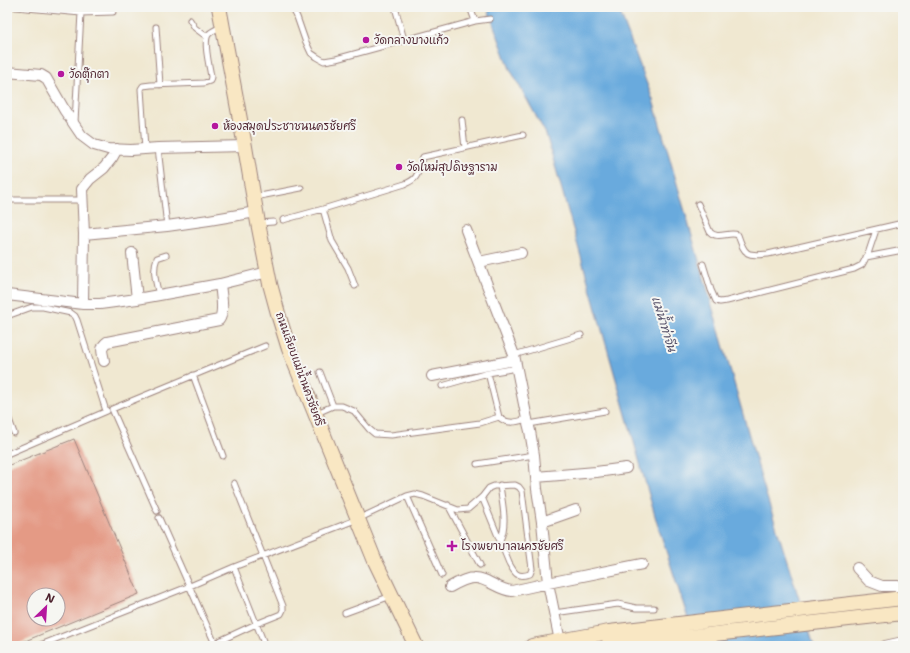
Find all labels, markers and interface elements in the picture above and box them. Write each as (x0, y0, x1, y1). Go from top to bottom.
place label: วัดกลางบางแก้ว (374, 33, 449, 48)
marker: วัดกลางบางแก้ว (361, 35, 371, 45)
place label: วัดตุ๊กตา (69, 67, 109, 83)
marker: วัดตุ๊กตา (56, 69, 66, 79)
place label: ห้องสมุดประชาชนนครชัยศรี (223, 119, 356, 135)
marker: ห้องสมุดประชาชนนครชัยศรี (210, 121, 220, 131)
place label: วัดใหม่สุปดิษฐาราม (407, 159, 498, 176)
marker: วัดใหม่สุปดิษฐาราม (394, 162, 404, 172)
water label: แม่น้ำท่าจีน (648, 293, 683, 355)
street label: ถนนเลียบแม่น้ำนครชัยศรี (272, 309, 331, 429)
place label: โรงพยาบาลนครชัยศรี (461, 538, 564, 554)
marker: โรงพยาบาลนครชัยศรี (446, 540, 458, 552)
north arrow (26, 587, 66, 627)
text: N (43, 590, 57, 607)

